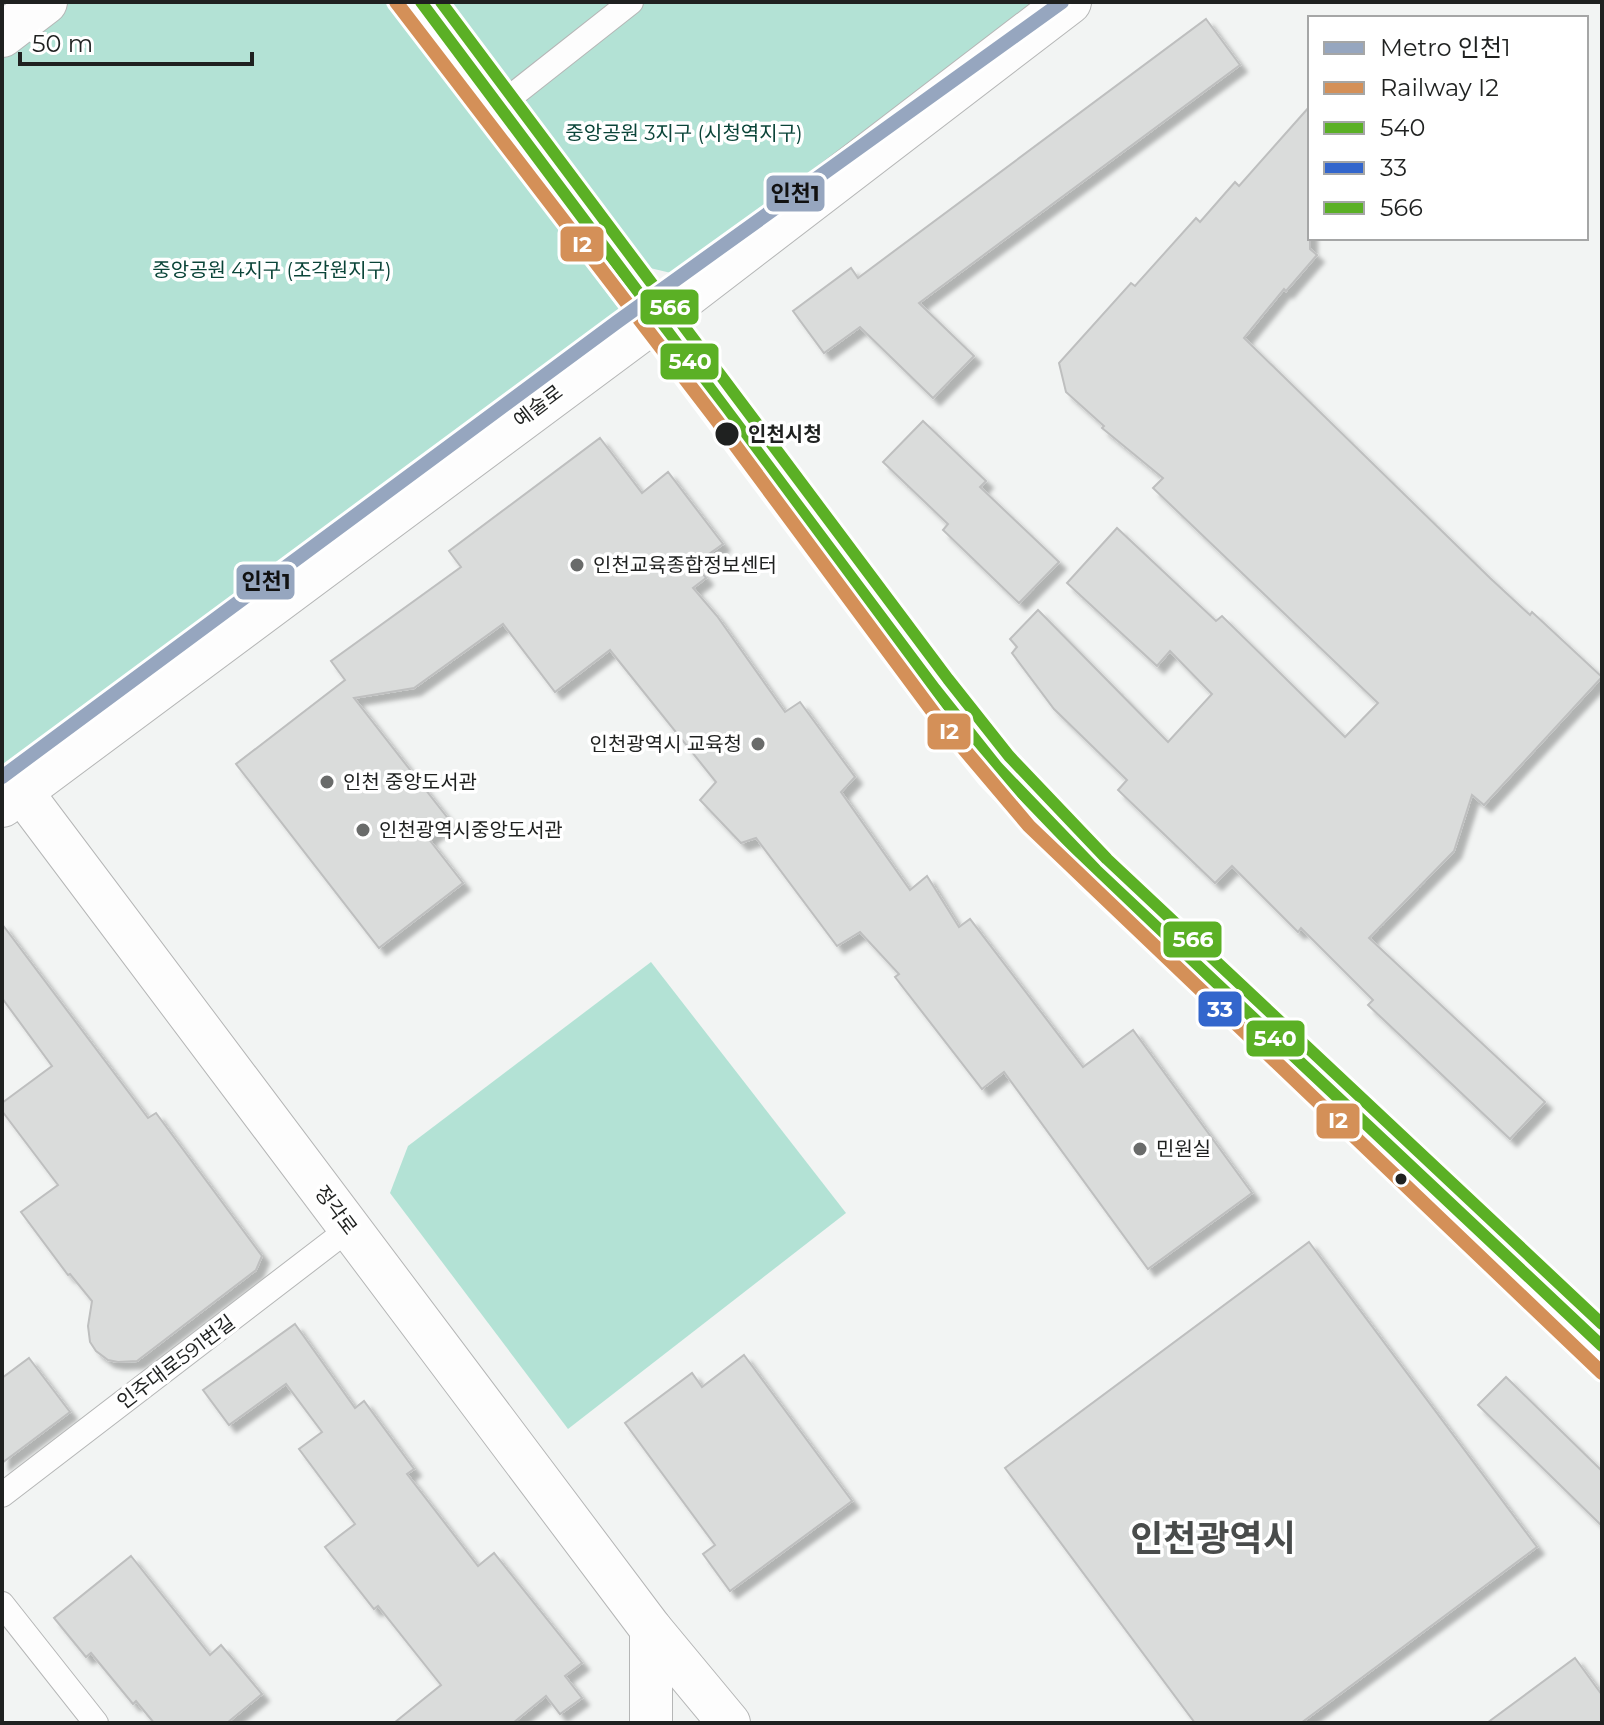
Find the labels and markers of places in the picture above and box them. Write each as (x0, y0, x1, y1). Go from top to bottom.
marker: 인천시청 (713, 420, 741, 448)
place label: 인천시청 (748, 422, 822, 446)
place label: 인천교육종합정보센터 (593, 553, 777, 577)
marker: 인천교육종합정보센터 (568, 556, 586, 574)
place label: 인천광역시 교육청 (590, 732, 742, 756)
marker: 인천광역시 교육청 (749, 735, 767, 753)
place label: 인천 중앙도서관 (343, 770, 477, 794)
marker: 인천 중앙도서관 (318, 773, 336, 791)
place label: 인천광역시중앙도서관 (379, 818, 563, 842)
marker: 인천광역시중앙도서관 (354, 821, 372, 839)
place label: 민원실 (1156, 1137, 1211, 1161)
marker: 민원실 (1131, 1140, 1149, 1158)
unlabelled marker (1393, 1171, 1409, 1187)

